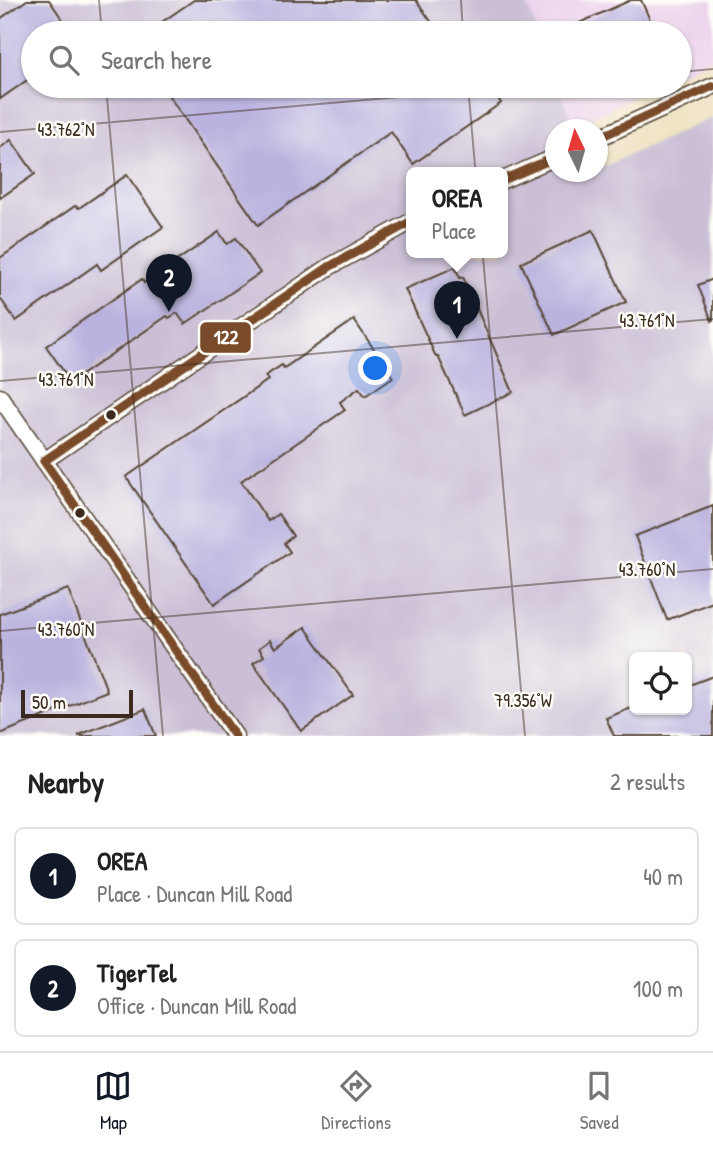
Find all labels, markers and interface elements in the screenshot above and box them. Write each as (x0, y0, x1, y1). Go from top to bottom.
search box (21, 21, 692, 98)
icon: search (45, 41, 83, 79)
text: Search here (101, 42, 212, 77)
text: 43.762°N (38, 117, 94, 142)
north arrow (545, 119, 608, 182)
popup (406, 167, 508, 258)
text: OREA (432, 180, 482, 215)
text: Place (432, 215, 476, 246)
pin: 2 (146, 254, 192, 312)
pin: 1 (434, 281, 480, 339)
text: 43.761°N (619, 308, 675, 333)
line badge: 122 (199, 321, 252, 354)
text: 122 (214, 324, 238, 350)
your location (358, 351, 392, 385)
text: 43.761°N (38, 367, 94, 392)
unlabelled marker (104, 408, 118, 422)
unlabelled marker (73, 506, 87, 520)
text: 43.760°N (619, 557, 675, 582)
text: 43.760°N (38, 617, 94, 642)
map controls (629, 652, 692, 715)
button: locate (629, 652, 692, 715)
scale bar (21, 687, 133, 719)
text: 79.356°W (494, 688, 552, 713)
text: 50 m (32, 689, 66, 715)
text: Nearby (28, 762, 104, 802)
text: 2 results (610, 766, 685, 797)
text: OREA (97, 843, 147, 878)
text: 1 (49, 861, 57, 892)
text: 40 m (643, 861, 683, 892)
text: Place · Duncan Mill Road (97, 878, 292, 909)
text: TigerTel (97, 955, 176, 990)
text: 2 (48, 973, 58, 1004)
text: 100 m (633, 973, 683, 1004)
text: Office · Duncan Mill Road (97, 990, 296, 1021)
tab: Map (94, 1067, 132, 1135)
tab: Directions (321, 1067, 391, 1135)
tab: Saved (580, 1067, 619, 1135)

